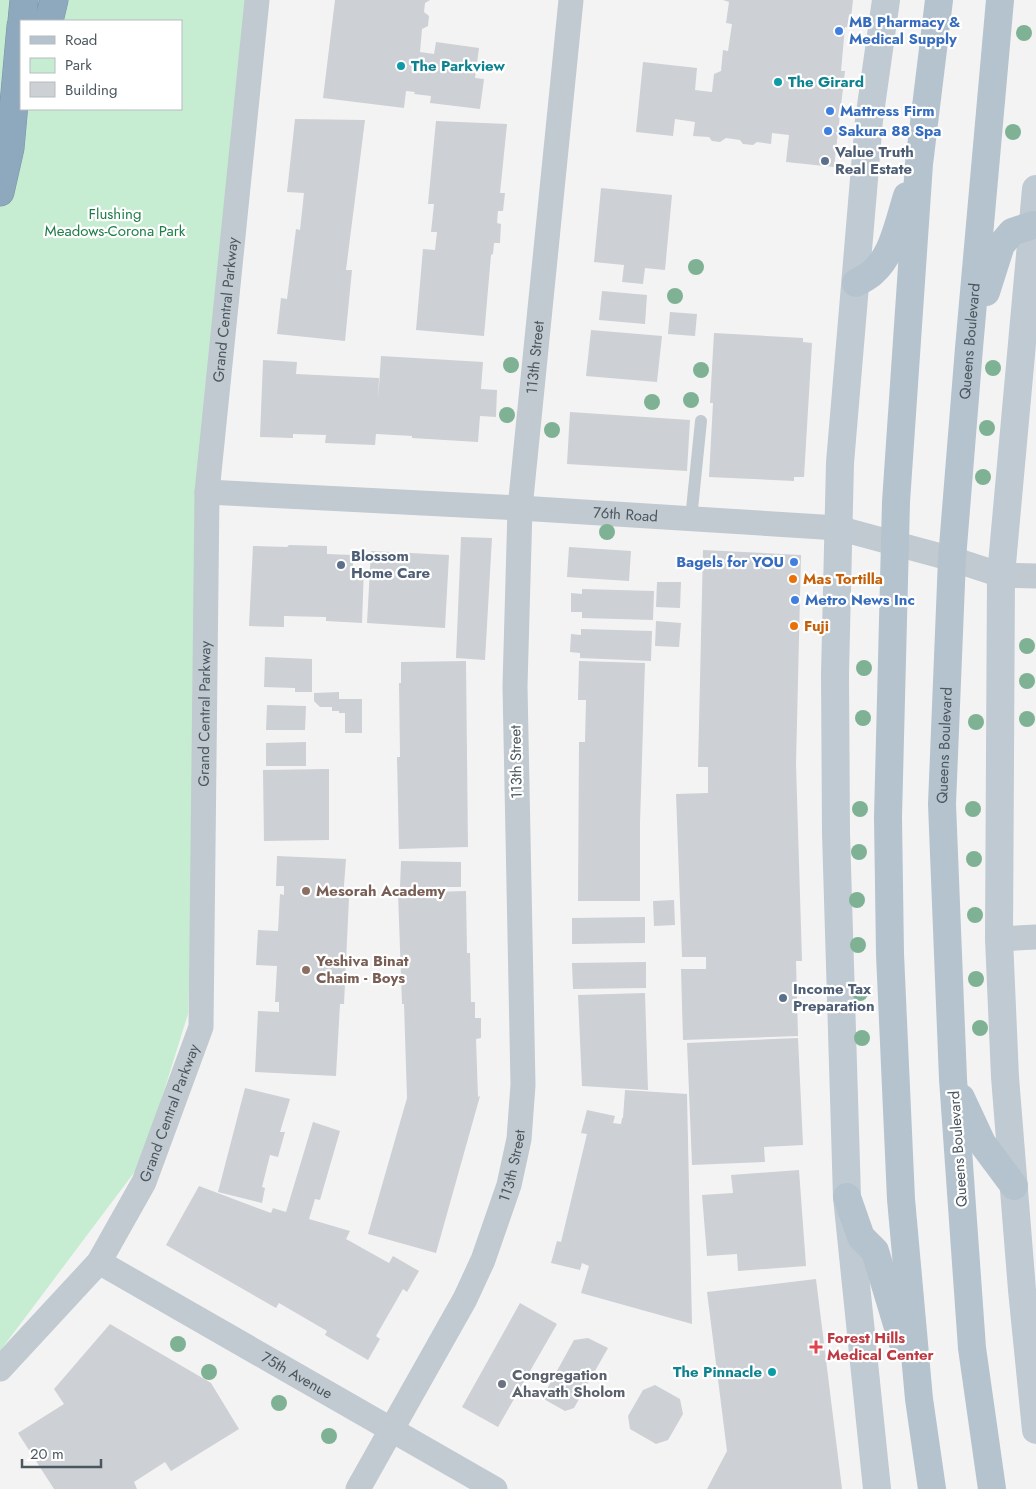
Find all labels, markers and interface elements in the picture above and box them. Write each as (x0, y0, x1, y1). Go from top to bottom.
place label: MB Pharmacy & Medical Supply (849, 11, 961, 50)
legend (20, 20, 182, 110)
marker: MB Pharmacy & Medical Supply (833, 25, 845, 37)
text: Road (65, 29, 97, 51)
text: Park (65, 54, 92, 76)
place label: The Parkview (411, 55, 505, 77)
marker: The Parkview (395, 60, 407, 72)
place label: The Girard (788, 71, 864, 93)
marker: The Girard (772, 76, 784, 88)
text: Building (65, 79, 117, 101)
place label: Mattress Firm (840, 100, 935, 122)
marker: Mattress Firm (824, 105, 836, 117)
place label: Sakura 88 Spa (838, 120, 941, 142)
marker: Sakura 88 Spa (822, 125, 834, 137)
place label: Value Truth Real Estate (834, 141, 914, 180)
marker: Value Truth Real Estate (819, 155, 831, 167)
park label: Flushing Meadows-Corona Park (45, 203, 186, 242)
street label: Grand Central Parkway (207, 236, 244, 383)
street label: Queens Boulevard (954, 282, 986, 400)
street label: 113th Street (520, 319, 550, 395)
street label: 76th Road (592, 502, 658, 528)
place label: Blossom Home Care (351, 545, 431, 584)
place label: Bagels for YOU (676, 551, 784, 573)
marker: Bagels for YOU (788, 556, 800, 568)
marker: Blossom Home Care (335, 559, 347, 571)
place label: Mas Tortilla (803, 568, 883, 590)
marker: Mas Tortilla (787, 573, 799, 585)
place label: Metro News Inc (805, 589, 915, 611)
marker: Metro News Inc (789, 594, 801, 606)
place label: Fuji (804, 615, 829, 637)
marker: Fuji (788, 620, 800, 632)
street label: Grand Central Parkway (193, 640, 216, 787)
street label: Queens Boulevard (931, 687, 958, 804)
street label: 113th Street (504, 725, 528, 799)
place label: Mesorah Academy (316, 880, 446, 902)
marker: Mesorah Academy (300, 885, 312, 897)
place label: Yeshiva Binat Chaim - Boys (315, 950, 409, 989)
marker: Yeshiva Binat Chaim - Boys (300, 964, 312, 976)
place label: Income Tax Preparation (793, 978, 875, 1017)
marker: Income Tax Preparation (777, 992, 789, 1004)
street label: Grand Central Parkway (134, 1040, 205, 1185)
street label: Queens Boulevard (943, 1090, 973, 1208)
street label: 113th Street (493, 1128, 531, 1205)
place label: Forest Hills Medical Center (827, 1327, 935, 1366)
marker: Forest Hills Medical Center (809, 1340, 823, 1354)
street label: 75th Avenue (257, 1346, 337, 1405)
place label: The Pinnacle (673, 1361, 762, 1383)
place label: Congregation Ahavath Sholom (511, 1364, 625, 1403)
marker: The Pinnacle (766, 1366, 778, 1378)
marker: Congregation Ahavath Sholom (496, 1378, 508, 1390)
scale bar (22, 1436, 101, 1468)
text: 20 m (30, 1443, 64, 1465)

